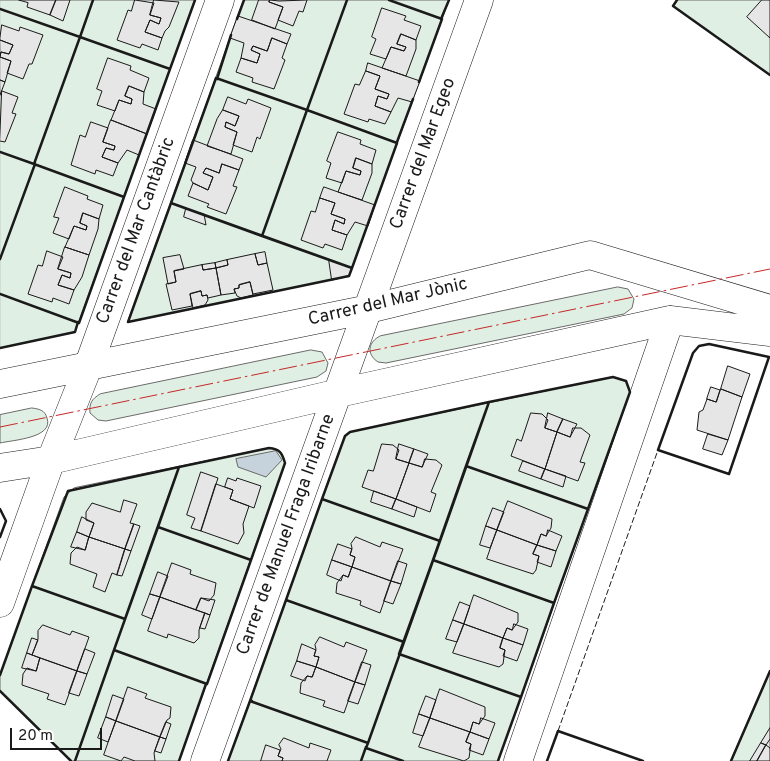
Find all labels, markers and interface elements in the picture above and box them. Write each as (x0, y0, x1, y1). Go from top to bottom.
street label: Carrer del Mar Egeo (387, 75, 461, 233)
street label: Carrer del Mar Cantàbric (93, 135, 181, 327)
street label: Carrer del Mar Jònic (306, 274, 470, 332)
street label: Carrer de Manuel Fraga Iribarne (233, 411, 341, 659)
scale bar (12, 718, 105, 750)
text: 20 m (18, 727, 53, 746)

